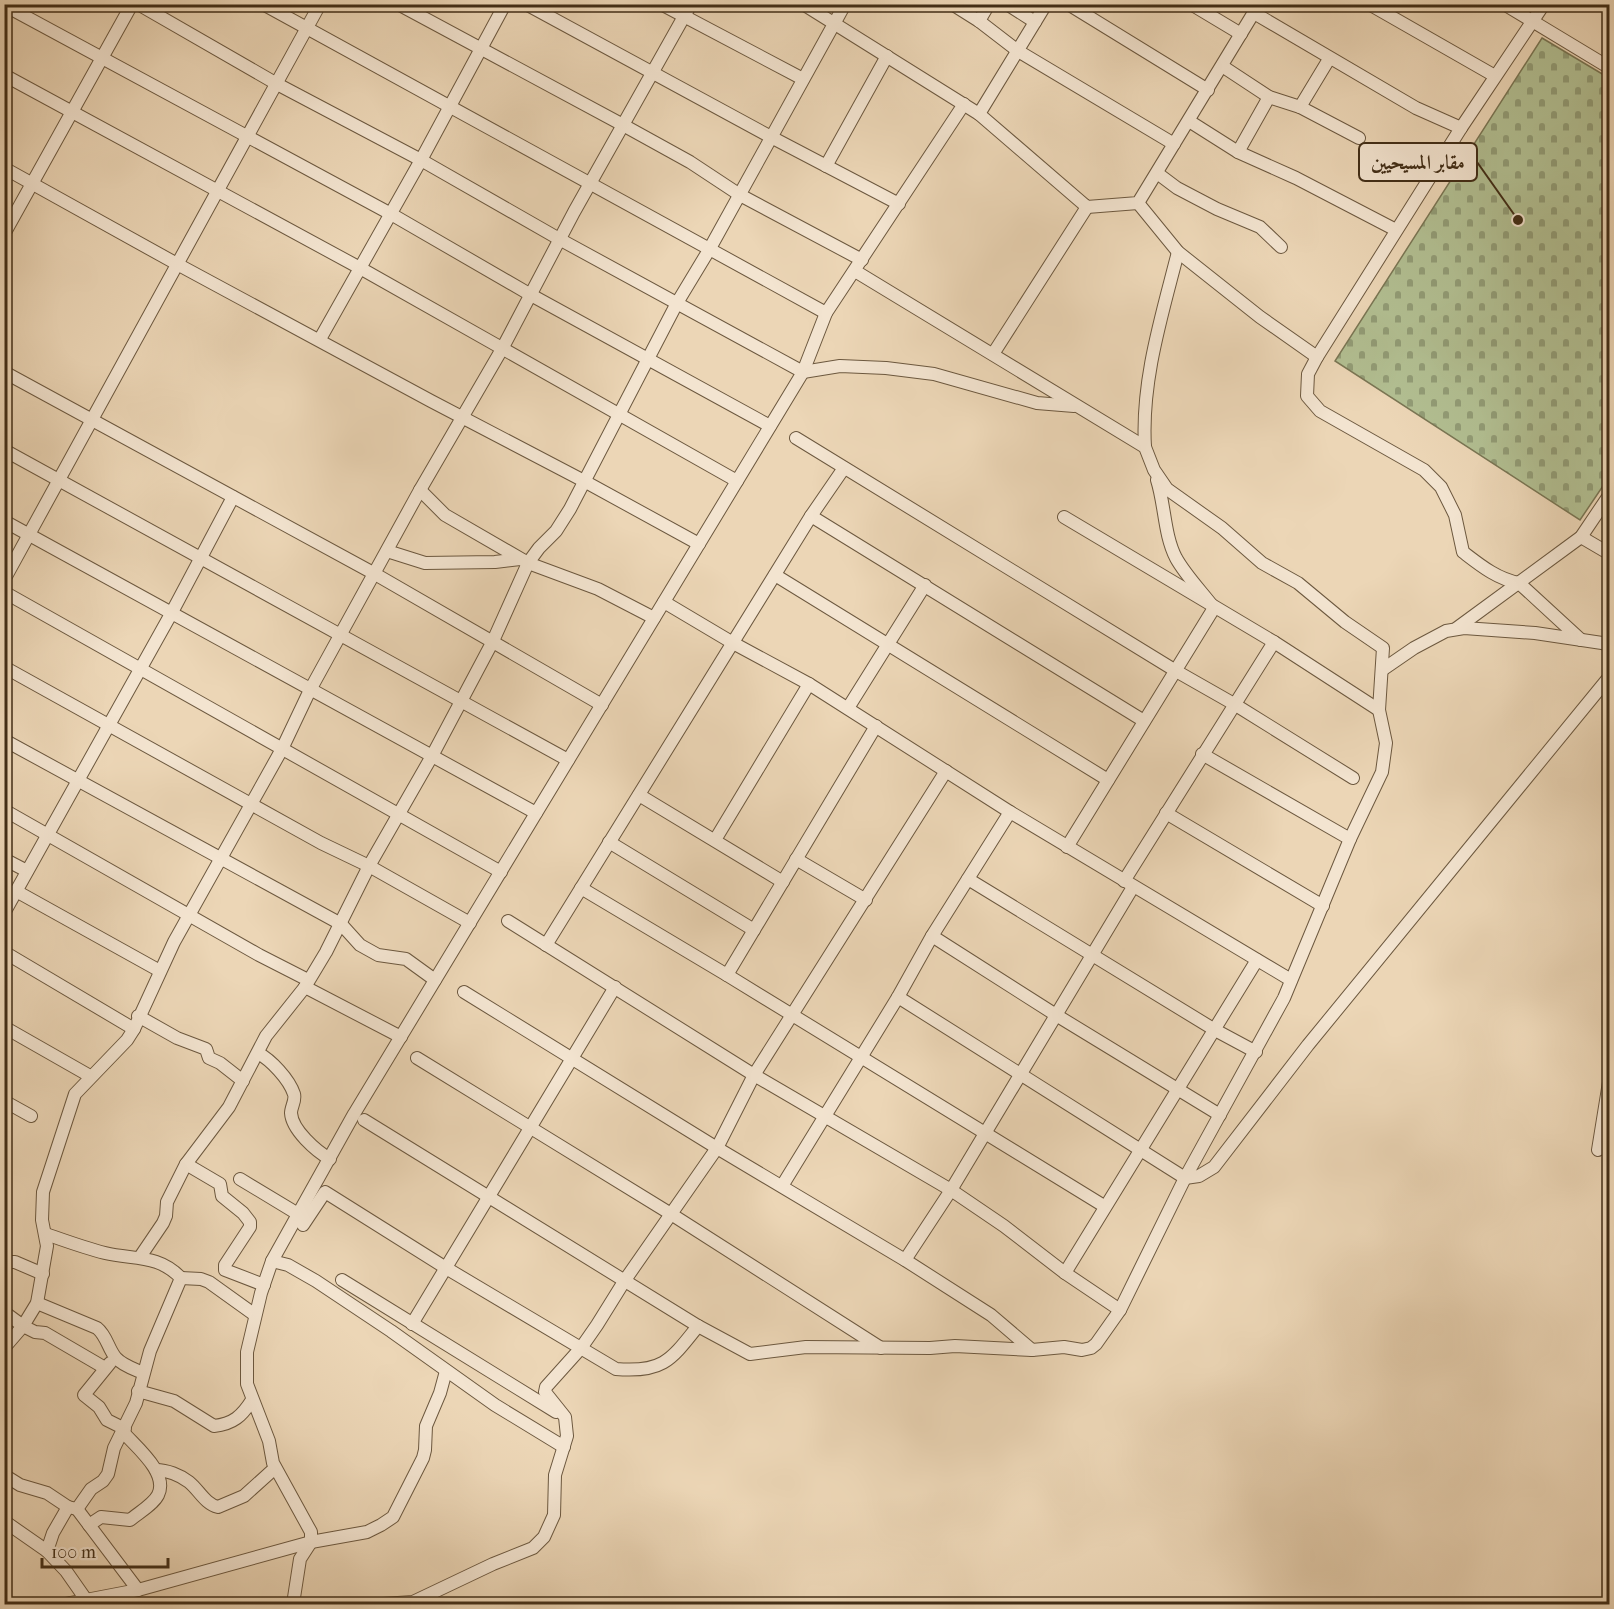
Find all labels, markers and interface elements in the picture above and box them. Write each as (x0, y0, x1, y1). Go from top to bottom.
callout: مقابر المسيحيين (1359, 143, 1477, 181)
text: مقابر المسيحيين (1371, 151, 1465, 175)
scale bar (42, 1531, 168, 1569)
text: 100 m (51, 1542, 96, 1563)

